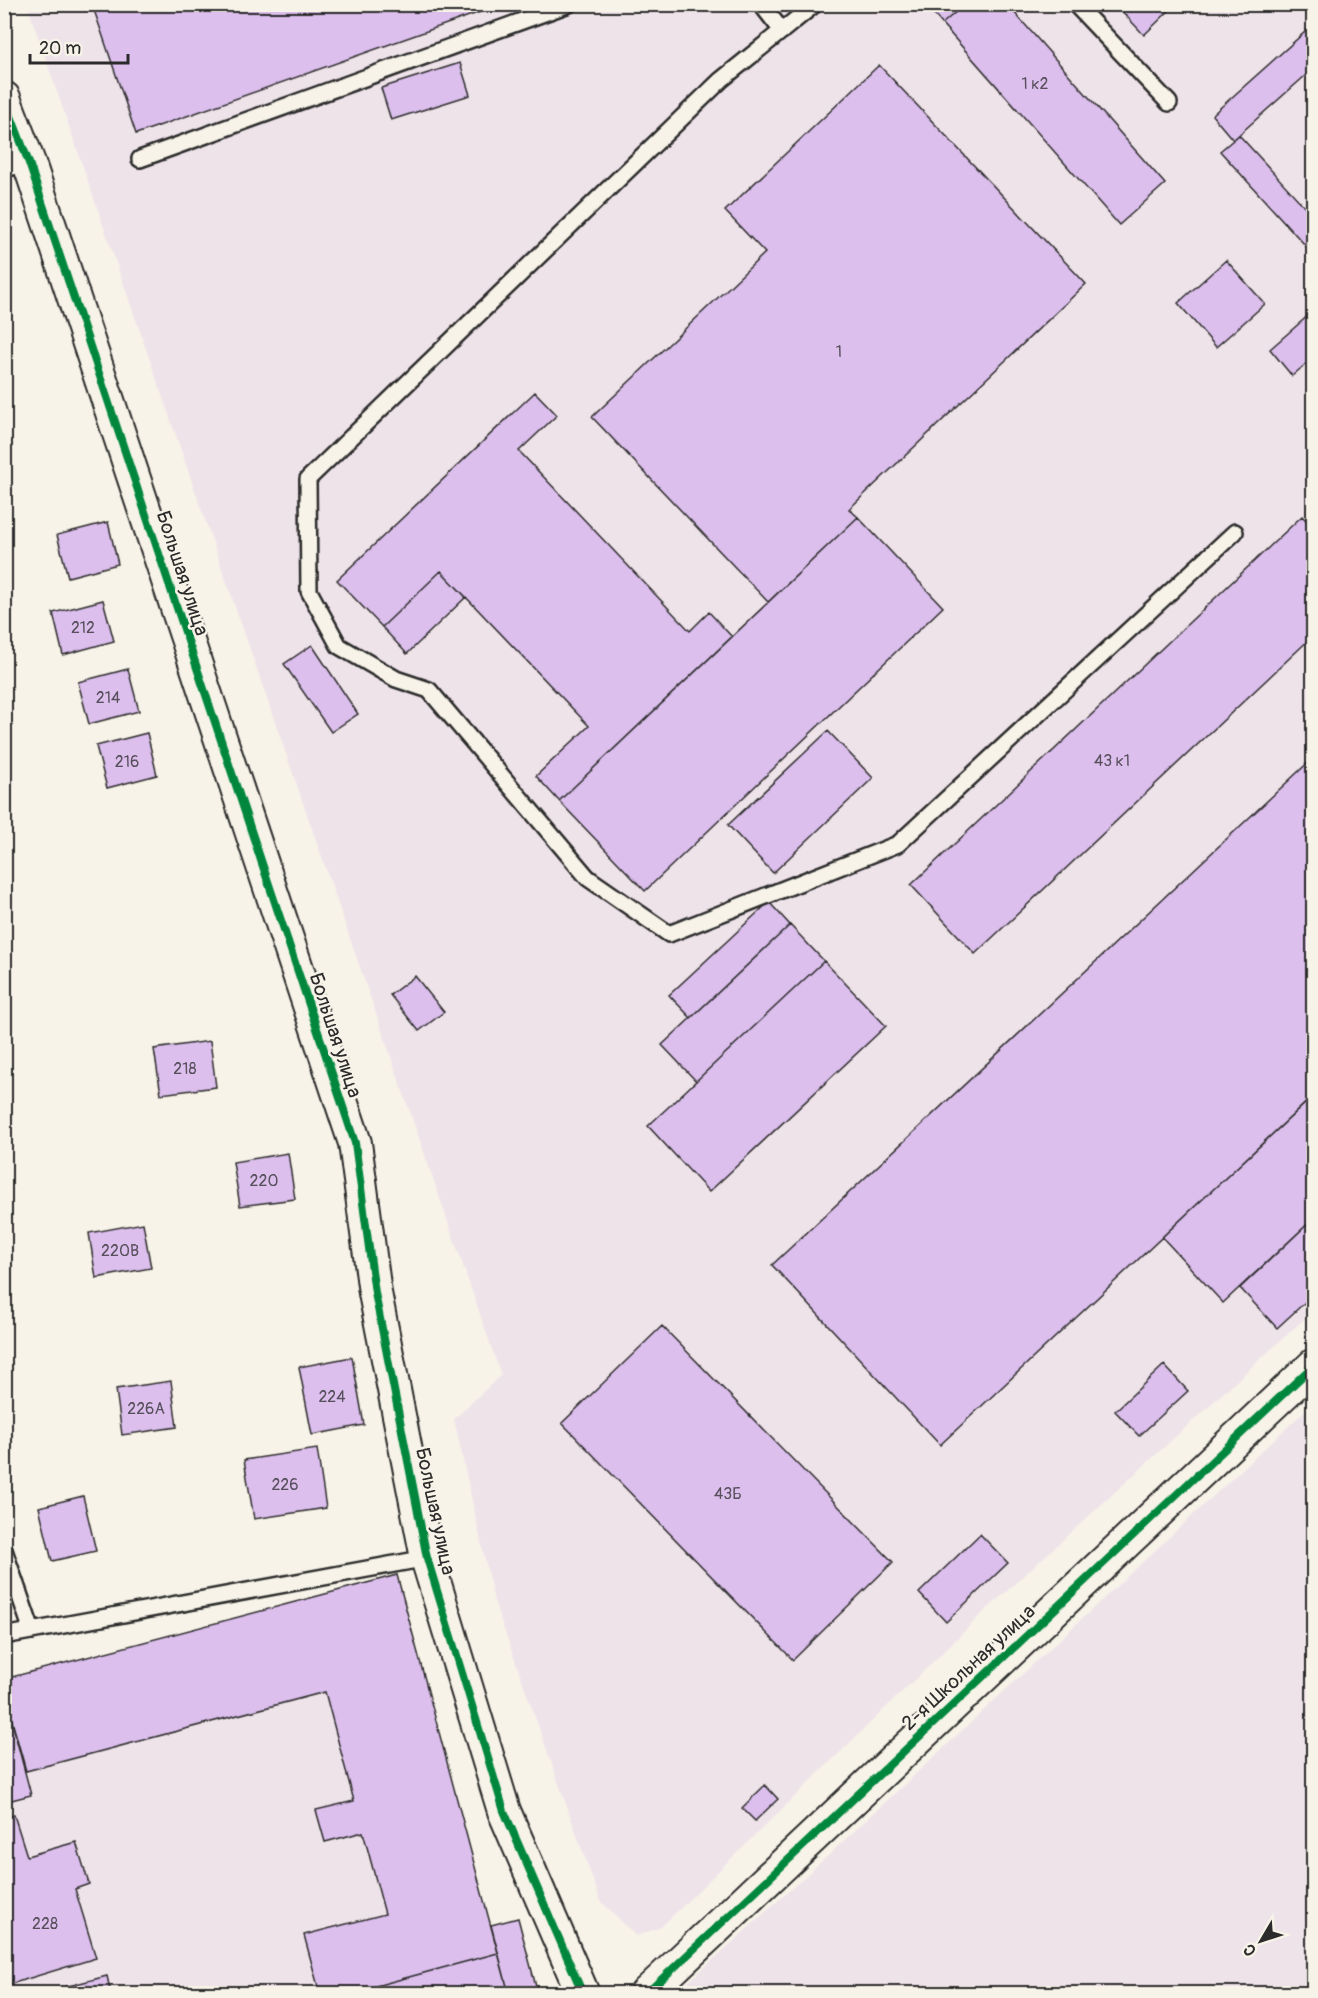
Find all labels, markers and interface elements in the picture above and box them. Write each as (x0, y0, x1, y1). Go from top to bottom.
scale bar (30, 27, 128, 65)
text: 20 m (39, 37, 81, 60)
house number: 1 к2 (1022, 74, 1049, 94)
house number: 1 (836, 342, 842, 362)
street label: Большая улица (151, 508, 214, 639)
house number: 212 (71, 618, 95, 638)
house number: 214 (96, 688, 120, 708)
house number: 43 к1 (1094, 751, 1130, 771)
house number: 216 (115, 752, 139, 772)
street label: Большая улица (304, 970, 367, 1101)
house number: 218 (173, 1059, 197, 1079)
house number: 220 (250, 1171, 278, 1191)
house number: 220В (101, 1241, 139, 1261)
house number: 224 (318, 1387, 346, 1407)
house number: 226А (127, 1399, 165, 1419)
street label: Большая улица (410, 1445, 461, 1577)
house number: 226 (271, 1475, 299, 1495)
house number: 43Б (714, 1484, 742, 1504)
street label: 2-я Школьная улица (896, 1599, 1040, 1736)
north arrow (1231, 1911, 1291, 1971)
house number: 228 (32, 1914, 58, 1934)
text: С (1239, 1940, 1261, 1960)

